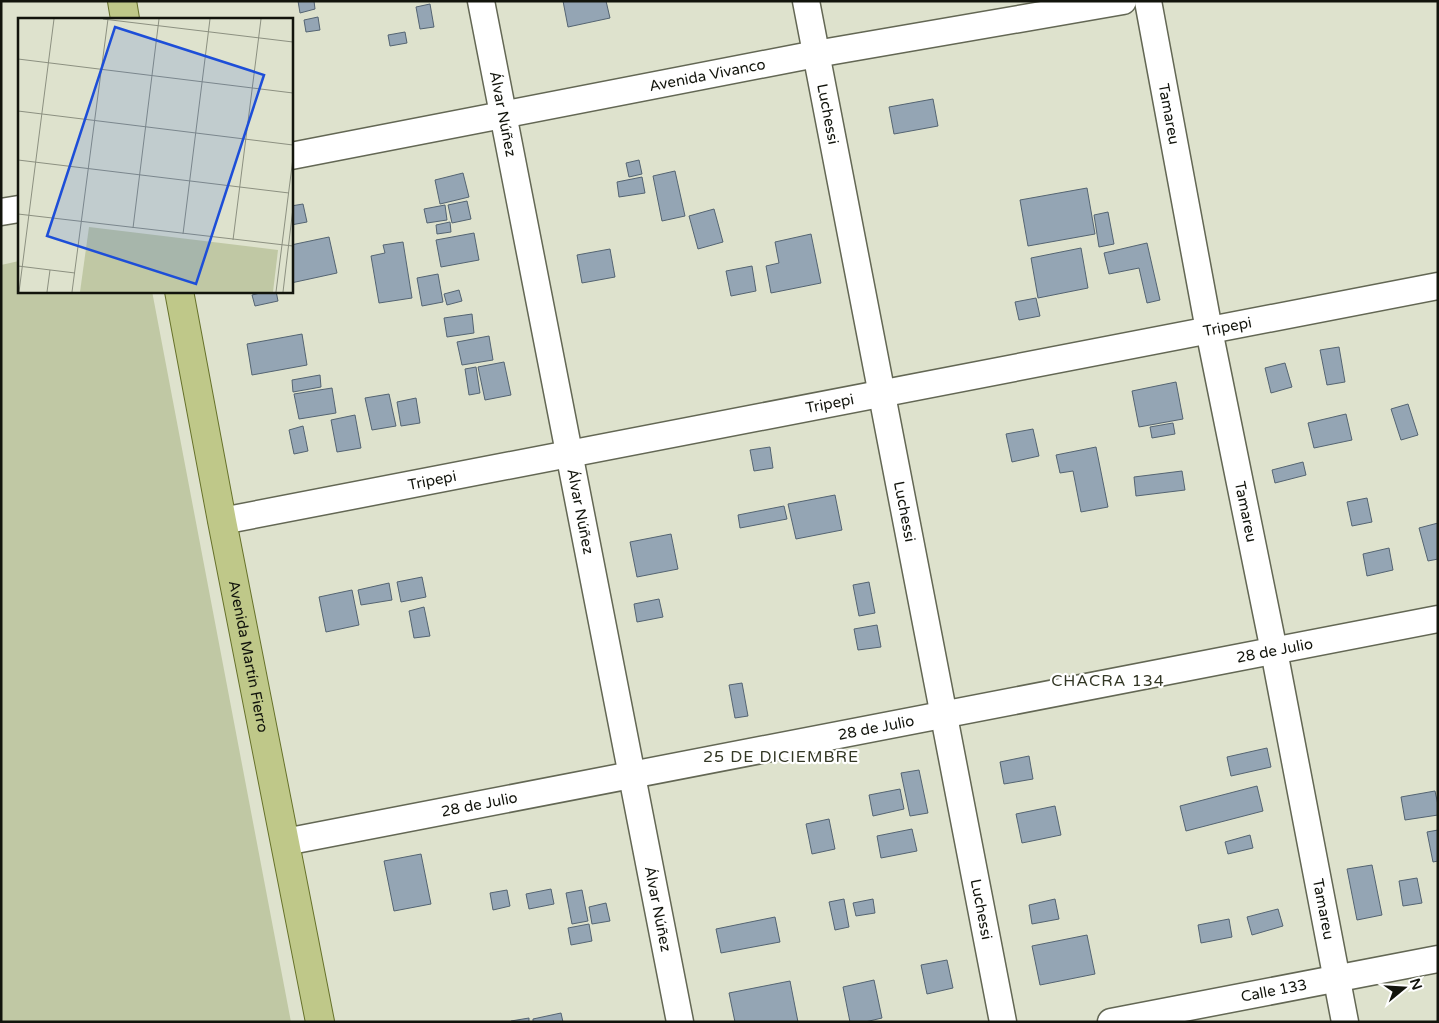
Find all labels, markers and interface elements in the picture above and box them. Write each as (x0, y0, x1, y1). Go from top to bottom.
inset map (18, 18, 292, 292)
street label: Avenida Vivanco (647, 55, 767, 95)
street label: Álvar Núñez (486, 69, 520, 158)
street label: Luchessi (813, 82, 842, 146)
street label: Tamareu (1154, 82, 1183, 146)
street label: Tripepi (1202, 313, 1253, 340)
street label: Tripepi (804, 390, 855, 417)
street label: Tripepi (406, 467, 458, 494)
street label: Álvar Núñez (563, 467, 598, 556)
street label: Luchessi (890, 480, 919, 544)
street label: Tamareu (1231, 480, 1261, 544)
street label: Avenida Martín Fierro (225, 579, 272, 734)
street label: 28 de Julio (1235, 634, 1314, 667)
district label: CHACRA 134 (1051, 671, 1165, 691)
street label: 28 de Julio (836, 712, 916, 744)
district label: 25 DE DICIEMBRE (703, 747, 859, 767)
street label: 28 de Julio (440, 788, 519, 821)
street label: Álvar Núñez (641, 865, 675, 953)
street label: Luchessi (967, 877, 996, 941)
street label: Tamareu (1309, 877, 1338, 941)
north arrow (1379, 963, 1429, 1013)
street label: Calle 133 (1239, 975, 1309, 1006)
text: N (1406, 976, 1426, 992)

